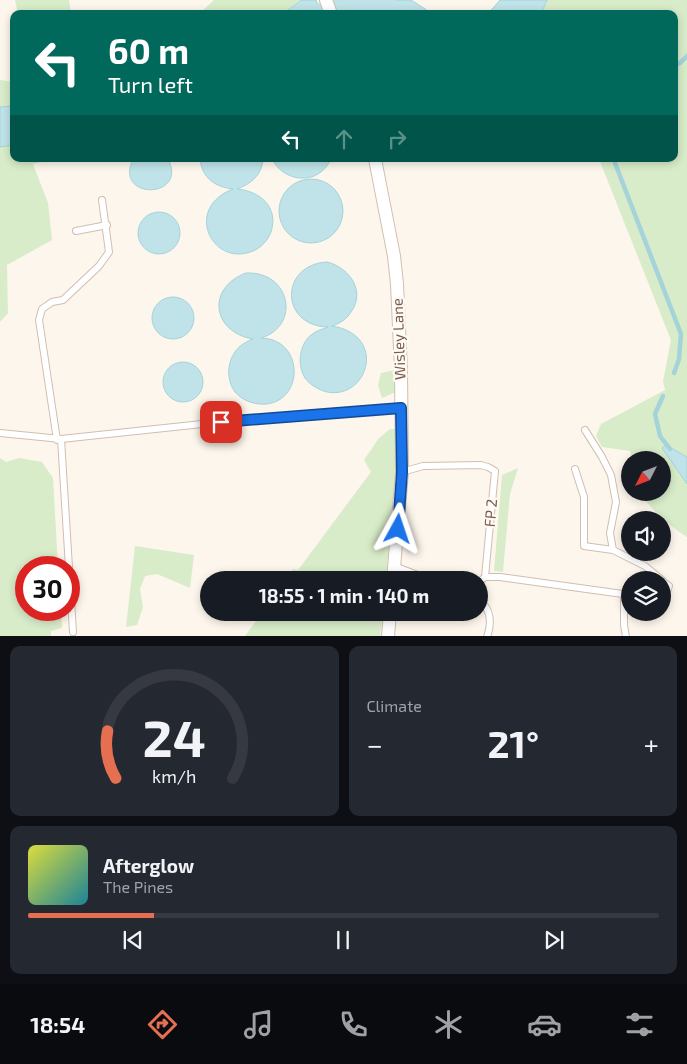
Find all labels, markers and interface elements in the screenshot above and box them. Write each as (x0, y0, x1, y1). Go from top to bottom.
text: 60 m (108, 29, 189, 71)
icon: left (25, 30, 90, 95)
text: Turn left (108, 71, 193, 97)
icon: left (277, 125, 305, 153)
icon: ahead (330, 125, 358, 153)
icon: right (383, 125, 411, 153)
street label: Wisley Lane (388, 298, 408, 380)
pin (200, 401, 242, 443)
icon: arrive (207, 408, 235, 436)
north arrow (621, 451, 671, 501)
map controls (621, 451, 671, 621)
street label: FP 2 (480, 498, 500, 528)
position arrow (371, 502, 423, 554)
button: sound (621, 511, 671, 561)
speed limit sign: 30 (15, 556, 80, 621)
button: layers (621, 571, 671, 621)
text: 18:55 · 1 min · 140 m (259, 584, 429, 607)
text: Climate (367, 696, 422, 715)
text: 24 (143, 705, 206, 767)
text: 21° (487, 720, 539, 766)
text: − (367, 727, 383, 761)
text: + (644, 727, 659, 761)
text: km/h (152, 765, 196, 787)
text: Afterglow (103, 854, 194, 877)
text: The Pines (103, 877, 173, 896)
icon: previous (119, 926, 147, 954)
icon: pause (329, 926, 357, 954)
icon: next (540, 926, 568, 954)
icon: directions (145, 1007, 180, 1042)
icon: music (241, 1007, 276, 1042)
icon: phone (336, 1007, 371, 1042)
icon: climate (431, 1007, 466, 1042)
icon: car (527, 1007, 562, 1042)
icon: filters (622, 1007, 657, 1042)
text: 18:54 (30, 1011, 85, 1037)

